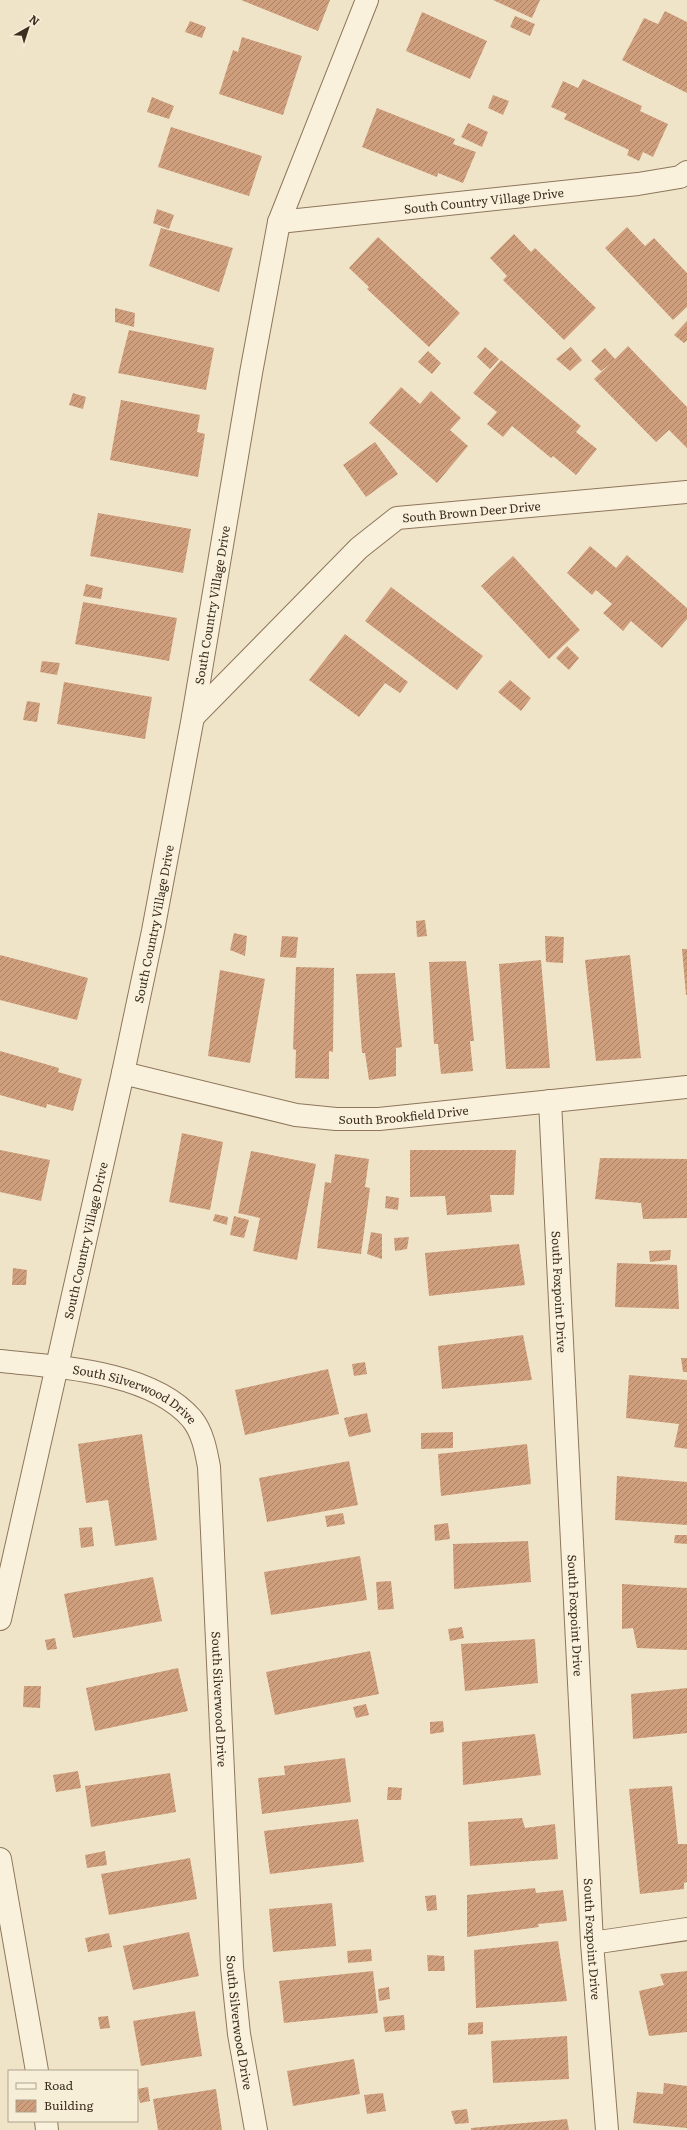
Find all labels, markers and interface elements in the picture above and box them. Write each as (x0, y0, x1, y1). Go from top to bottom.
north arrow (8, 8, 48, 48)
text: N (26, 10, 44, 29)
street label: South Country Village Drive (403, 183, 565, 218)
street label: South Brown Deer Drive (401, 496, 541, 526)
street label: South Country Village Drive (190, 524, 234, 686)
street label: South Country Village Drive (129, 843, 178, 1004)
street label: South Brookfield Drive (339, 1101, 469, 1128)
street label: South Country Village Drive (59, 1160, 112, 1321)
street label: South Foxpoint Drive (547, 1230, 572, 1353)
street label: South Silverwood Drive (71, 1360, 201, 1427)
street label: South Foxpoint Drive (564, 1554, 588, 1677)
street label: South Silverwood Drive (208, 1631, 232, 1767)
street label: South Foxpoint Drive (580, 1878, 606, 2001)
street label: South Silverwood Drive (222, 1955, 258, 2091)
legend (8, 2070, 138, 2122)
text: Road (44, 2076, 74, 2094)
text: Building (44, 2096, 94, 2114)

